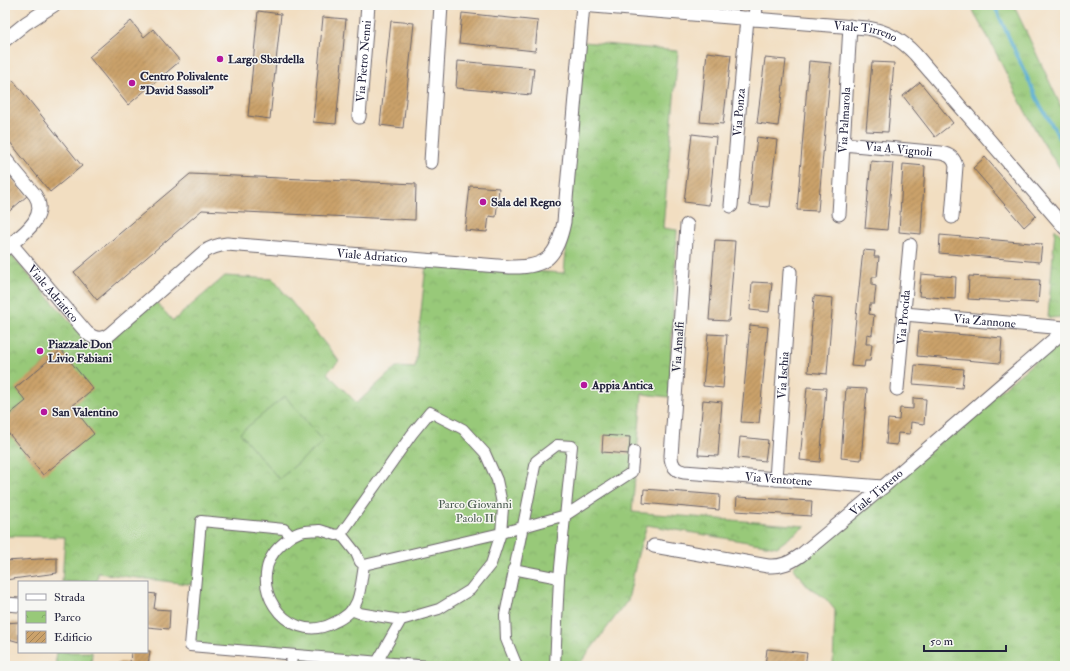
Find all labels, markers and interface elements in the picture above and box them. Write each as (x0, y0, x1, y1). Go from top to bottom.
street label: Viale Tirreno (833, 18, 900, 46)
street label: Via Pietro Nenni (353, 20, 375, 103)
place label: Largo Sbardella (228, 52, 305, 67)
marker: Largo Sbardella (215, 54, 225, 64)
place label: Centro Polivalente "David Sassoli" (140, 69, 229, 98)
marker: Centro Polivalente "David Sassoli" (127, 78, 137, 88)
street label: Via Palmarola (836, 86, 854, 154)
street label: Via Ponza (730, 87, 749, 137)
street label: Via A. Vignoli (865, 139, 933, 160)
place label: Sala del Regno (491, 195, 561, 210)
marker: Sala del Regno (478, 197, 488, 207)
street label: Viale Adriatico (336, 246, 408, 267)
street label: Viale Adriatico (24, 262, 82, 326)
street label: Via Procida (894, 288, 914, 345)
street label: Via Zannone (953, 311, 1016, 332)
street label: Via Amalfi (669, 321, 688, 373)
place label: Piazzale Don Livio Fabiani (48, 337, 113, 366)
marker: Piazzale Don Livio Fabiani (35, 346, 45, 356)
street label: Via Ischia (774, 350, 793, 399)
place label: Appia Antica (591, 378, 654, 393)
marker: Appia Antica (579, 380, 589, 390)
place label: San Valentino (52, 405, 118, 420)
marker: San Valentino (39, 407, 49, 417)
street label: Viale Tirreno (847, 466, 906, 520)
street label: Via Ventotene (744, 470, 813, 490)
park label: Parco Giovanni Paolo II (438, 497, 512, 526)
legend (18, 581, 148, 653)
text: Strada (54, 590, 86, 605)
text: Parco (54, 610, 81, 625)
scale bar (924, 627, 1006, 653)
text: Edificio (54, 630, 92, 645)
text: 50 m (930, 634, 954, 649)

